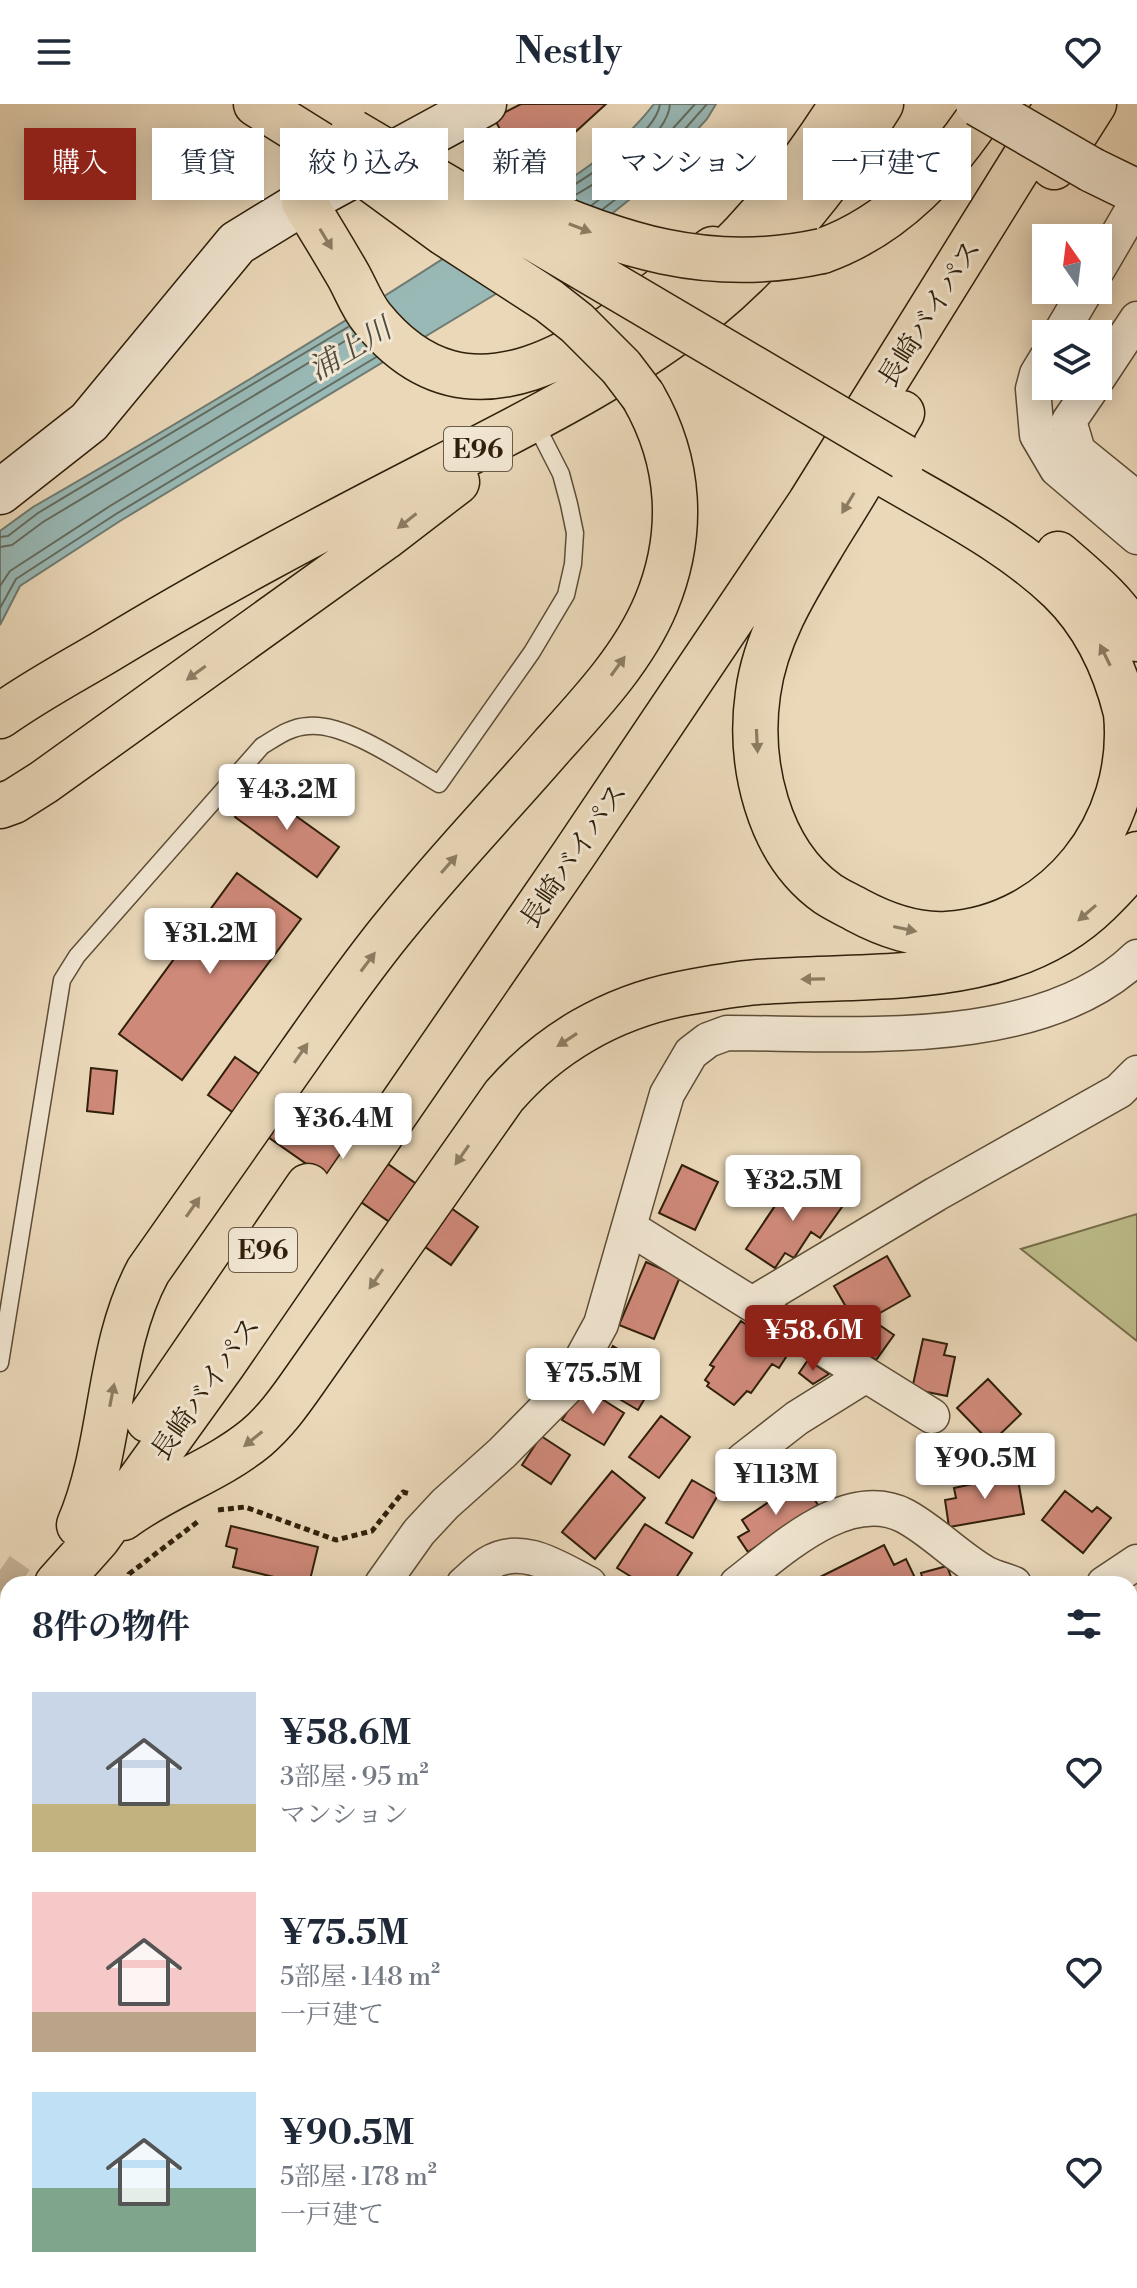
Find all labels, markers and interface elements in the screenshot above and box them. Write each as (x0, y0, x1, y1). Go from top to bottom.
icon: menu (32, 30, 76, 74)
text: Nestly (515, 30, 622, 75)
icon: heart (1061, 30, 1105, 74)
chip: 購入 (24, 128, 136, 200)
chip: 賃貸 (152, 128, 264, 200)
chip: 絞り込み (280, 128, 448, 200)
chip: 新着 (464, 128, 576, 200)
chip: マンション (592, 128, 787, 200)
chip: 一戸建て (803, 128, 971, 200)
one-way arrow (568, 222, 592, 235)
north arrow (1032, 224, 1112, 304)
map controls (1032, 224, 1112, 400)
one-way arrow (319, 228, 333, 250)
street label: 長崎バイパス (871, 234, 989, 394)
water label: 浦上川 (302, 309, 401, 389)
button: layers (1032, 320, 1112, 400)
road number: E96 (444, 427, 512, 471)
one-way arrow (841, 492, 855, 514)
one-way arrow (396, 512, 417, 528)
one-way arrow (1098, 643, 1112, 667)
one-way arrow (610, 656, 625, 677)
one-way arrow (185, 665, 206, 680)
one-way arrow (750, 729, 763, 754)
pin: ¥43.2M (222, 764, 352, 832)
text: ¥43.2M (237, 774, 337, 806)
street label: 長崎バイパス (513, 777, 636, 935)
one-way arrow (440, 854, 457, 874)
one-way arrow (1077, 904, 1097, 921)
pin: ¥31.2M (145, 908, 275, 976)
text: ¥31.2M (162, 918, 258, 950)
one-way arrow (893, 923, 918, 936)
one-way arrow (359, 952, 375, 972)
one-way arrow (800, 973, 825, 986)
one-way arrow (556, 1032, 578, 1047)
one-way arrow (293, 1043, 308, 1064)
pin: ¥36.4M (278, 1093, 408, 1161)
text: ¥36.4M (293, 1103, 393, 1135)
one-way arrow (455, 1145, 470, 1166)
pin: ¥32.5M (728, 1155, 858, 1223)
text: ¥32.5M (743, 1165, 843, 1197)
one-way arrow (185, 1196, 200, 1217)
road number: E96 (229, 1228, 297, 1272)
one-way arrow (369, 1268, 384, 1289)
pin: ¥58.6M (748, 1305, 878, 1373)
street label: 長崎バイパス (144, 1310, 269, 1467)
text: ¥58.6M (763, 1315, 863, 1347)
pin: ¥75.5M (528, 1348, 658, 1416)
text: ¥75.5M (544, 1358, 642, 1390)
one-way arrow (107, 1382, 119, 1407)
one-way arrow (243, 1431, 263, 1447)
pin: ¥90.5M (920, 1433, 1050, 1501)
text: ¥90.5M (934, 1443, 1036, 1475)
pin: ¥113M (720, 1449, 832, 1517)
text: ¥113M (733, 1459, 819, 1491)
icon: filters (1062, 1602, 1106, 1646)
text: 8件の物件 (32, 1607, 190, 1649)
text: ¥58.6M (280, 1713, 411, 1755)
icon: home (96, 1724, 192, 1820)
icon: heart (1062, 1750, 1106, 1794)
text: 3部屋 · 95 m² (280, 1761, 429, 1793)
text: マンション (280, 1799, 409, 1831)
text: ¥75.5M (280, 1913, 408, 1955)
icon: home (96, 1924, 192, 2020)
icon: heart (1062, 1950, 1106, 1994)
text: 5部屋 · 148 m² (280, 1961, 440, 1993)
text: 一戸建て (280, 1999, 384, 2031)
text: ¥90.5M (280, 2113, 414, 2155)
icon: home (96, 2124, 192, 2220)
icon: heart (1062, 2150, 1106, 2194)
text: 5部屋 · 178 m² (280, 2161, 437, 2193)
text: 一戸建て (280, 2199, 384, 2231)

